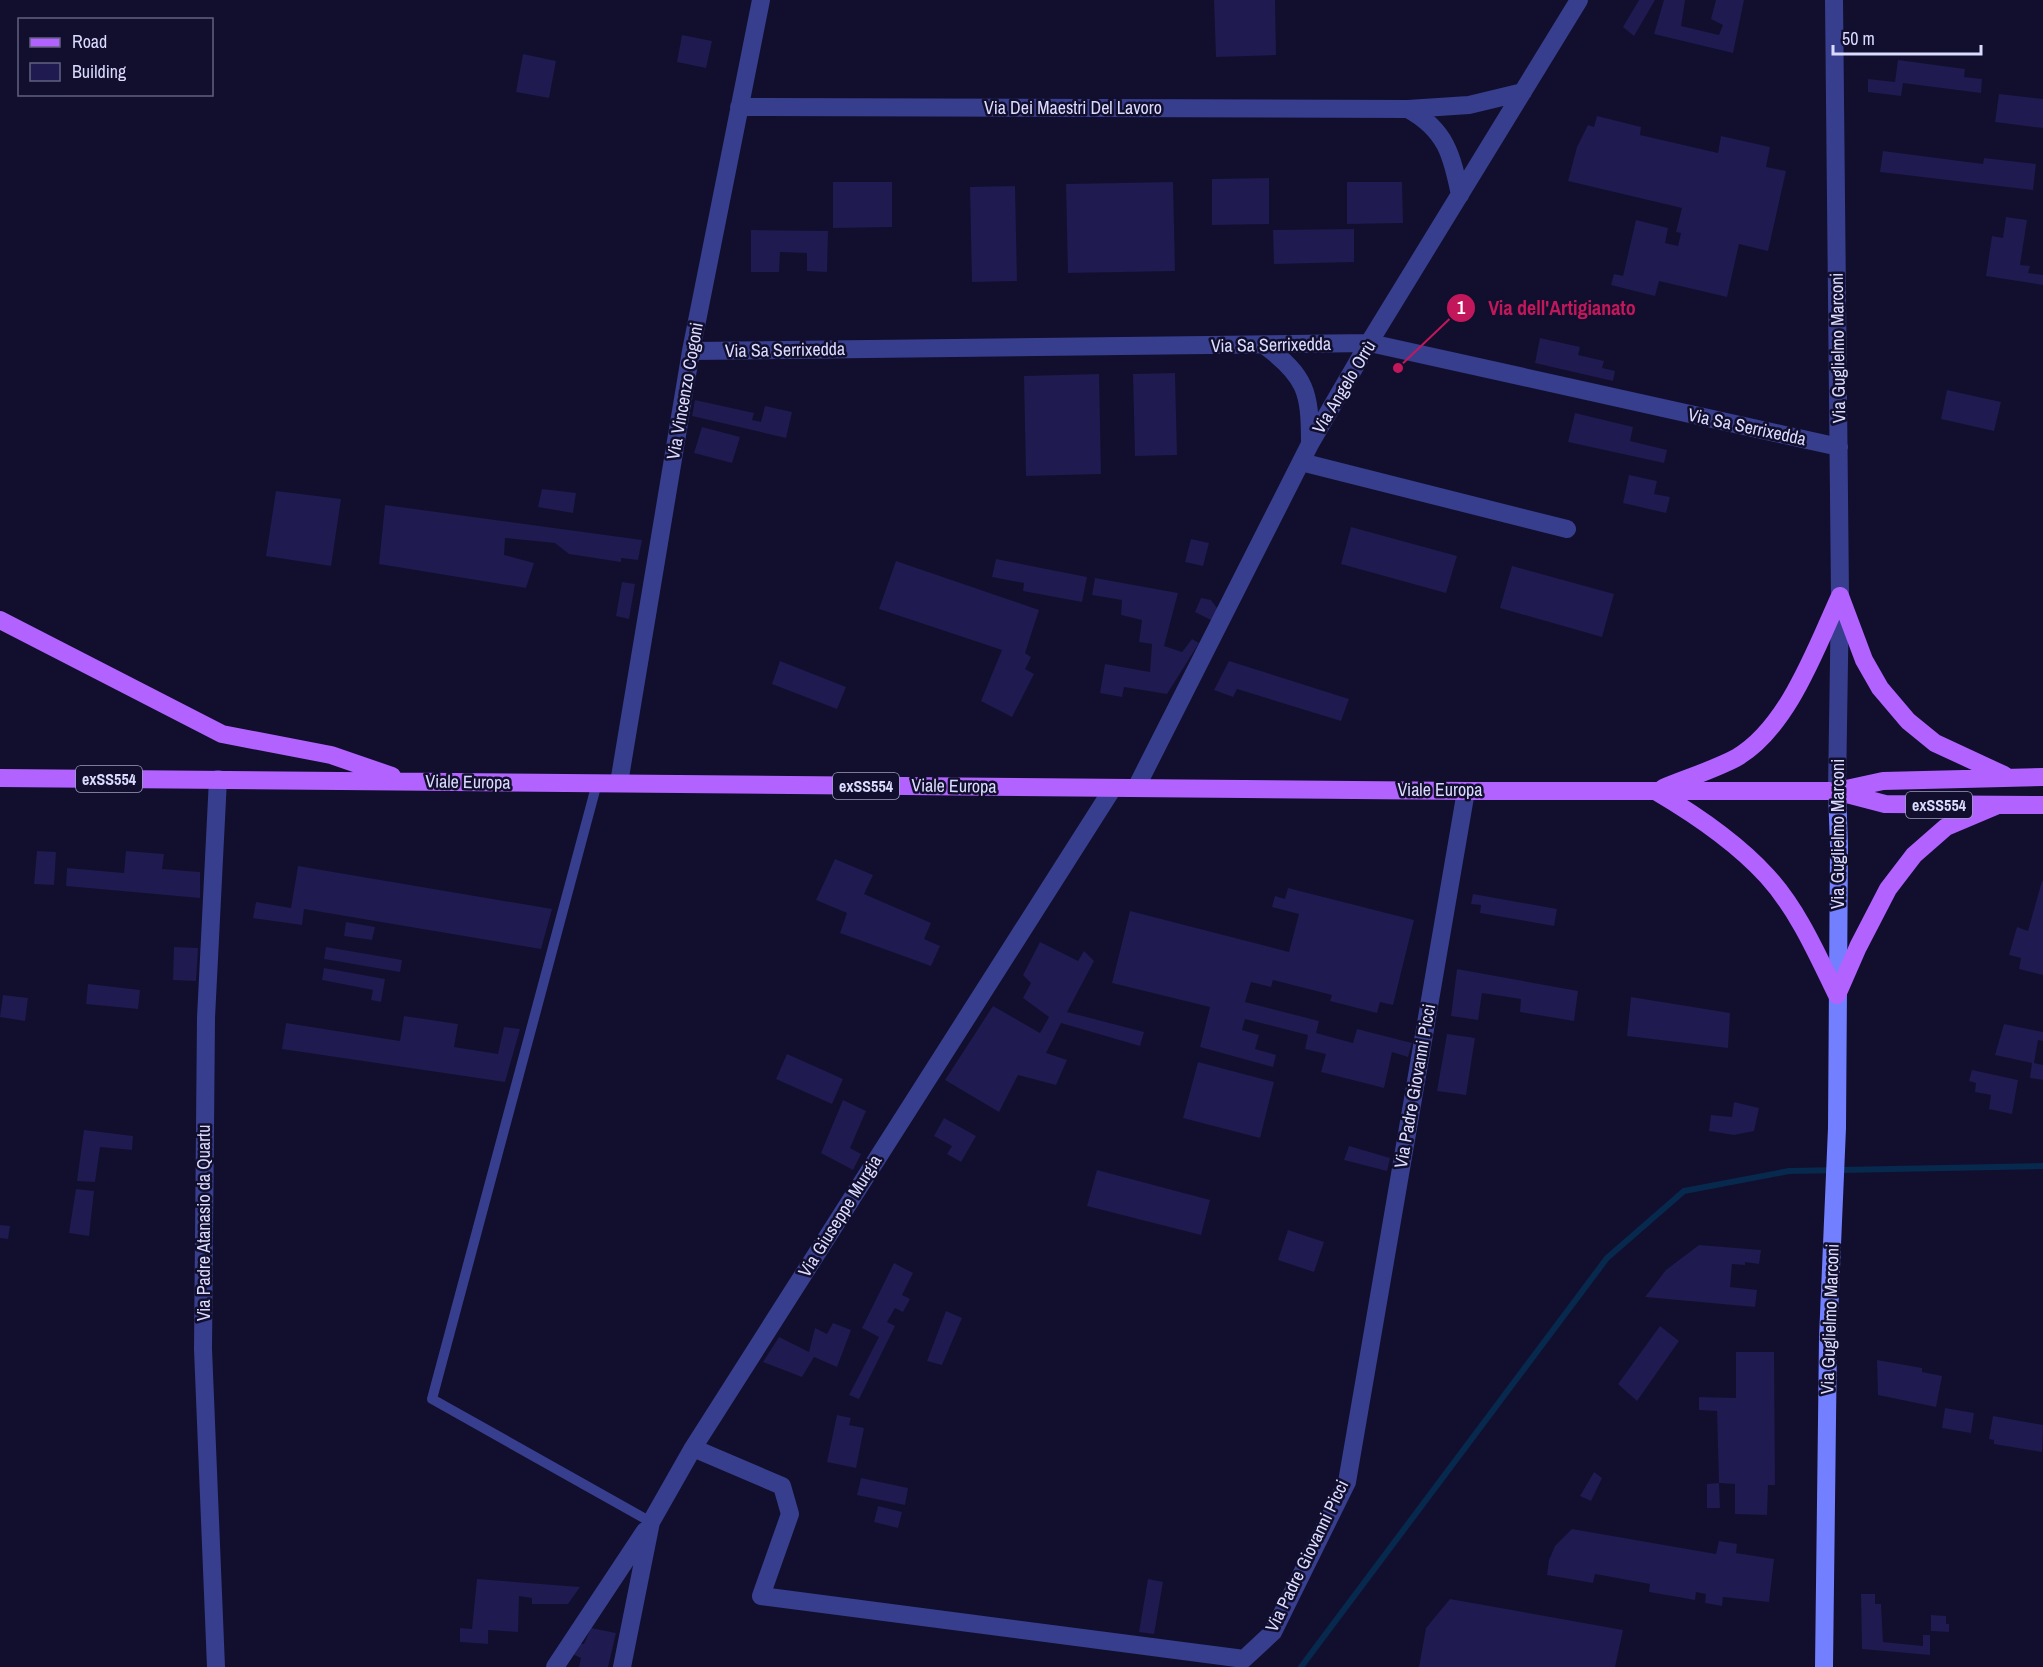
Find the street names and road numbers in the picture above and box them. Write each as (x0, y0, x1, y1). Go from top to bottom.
street label: Via Dei Maestri Del Lavoro (984, 95, 1162, 120)
street label: Via Guglielmo Marconi (1824, 272, 1851, 424)
street label: Via Vincenzo Cogoni (660, 320, 709, 462)
street label: Via Sa Serrixedda (1211, 331, 1331, 358)
street label: Via Angelo Orrù (1306, 335, 1381, 438)
street label: Via Sa Serrixedda (725, 336, 845, 363)
street label: Via Sa Serrixedda (1686, 402, 1809, 451)
street label: Via Guglielmo Marconi (1825, 759, 1850, 909)
road number: exSS554 (76, 766, 142, 792)
street label: Viale Europa (425, 768, 511, 795)
street label: Viale Europa (911, 772, 997, 799)
road number: exSS554 (833, 773, 899, 799)
street label: Viale Europa (1397, 777, 1483, 802)
road number: exSS554 (1906, 792, 1972, 818)
street label: Via Padre Giovanni Picci (1388, 1002, 1441, 1170)
street label: Via Padre Atanasio da Quartu (191, 1125, 216, 1321)
street label: Via Giuseppe Murgia (792, 1150, 887, 1282)
street label: Via Guglielmo Marconi (1814, 1243, 1845, 1395)
street label: Via Padre Giovanni Picci (1259, 1476, 1354, 1636)

